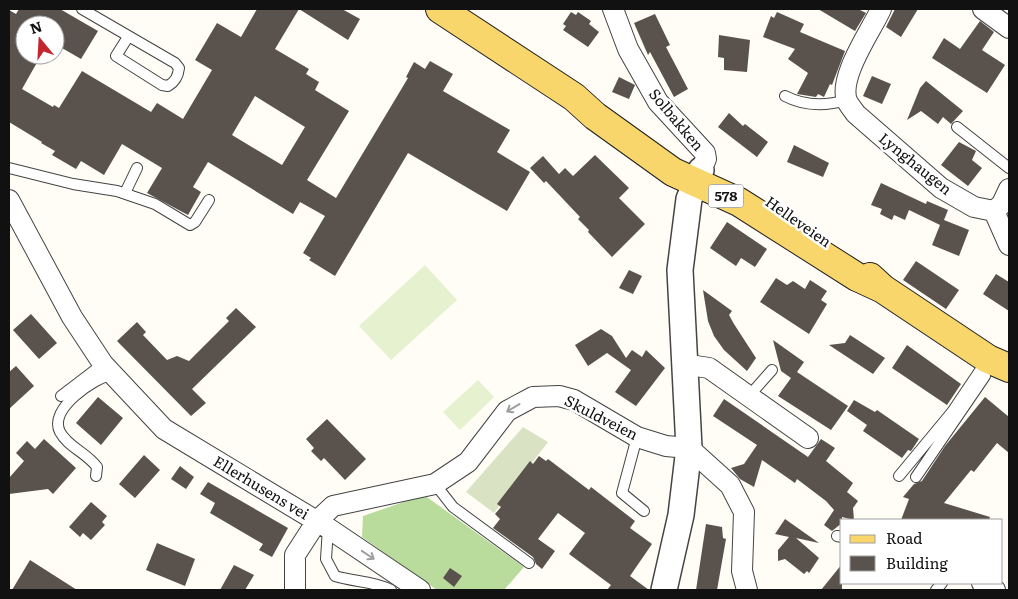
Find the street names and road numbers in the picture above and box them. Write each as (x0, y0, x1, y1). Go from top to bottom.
street label: Solbakken (644, 83, 710, 155)
street label: Lynghaugen (874, 126, 957, 200)
road number: 578 (708, 185, 744, 208)
street label: Helleveien (761, 189, 837, 252)
street label: Skuldveien (561, 388, 643, 445)
street label: Ellerhusens vei (210, 449, 314, 524)

